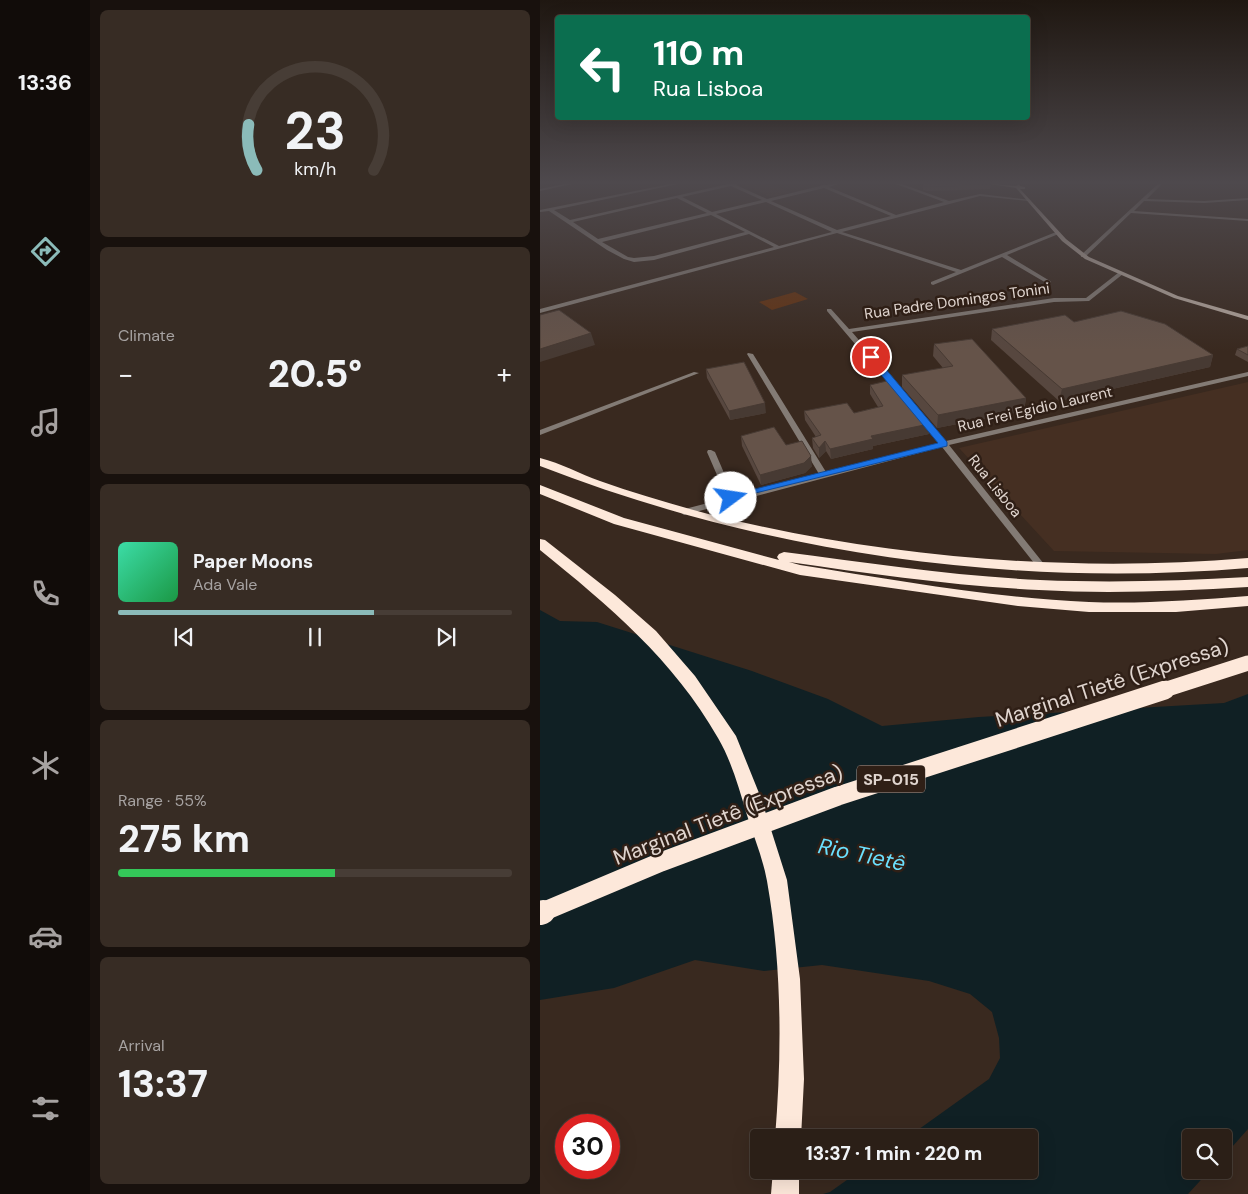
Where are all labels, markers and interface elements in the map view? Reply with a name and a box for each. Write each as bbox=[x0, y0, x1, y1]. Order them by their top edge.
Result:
text: 110 m bbox=[653, 30, 744, 76]
icon: left bbox=[570, 35, 635, 100]
text: 13:36 bbox=[18, 68, 72, 97]
text: Rua Lisboa bbox=[653, 74, 763, 103]
text: 23 bbox=[284, 97, 346, 165]
text: km/h bbox=[294, 157, 336, 181]
icon: directions bbox=[28, 234, 63, 269]
street label: Rua Padre Domingos Tonini bbox=[863, 278, 1051, 324]
text: Climate bbox=[118, 325, 175, 346]
pin bbox=[850, 336, 892, 378]
icon: arrive bbox=[857, 343, 885, 371]
text: 20.5° bbox=[268, 349, 362, 399]
text: − bbox=[118, 356, 133, 393]
text: + bbox=[497, 356, 512, 393]
street label: Rua Frei Egidio Laurent bbox=[956, 381, 1114, 437]
icon: music bbox=[28, 405, 63, 440]
street label: Rua Lisboa bbox=[964, 451, 1026, 521]
position arrow bbox=[704, 471, 756, 523]
text: Paper Moons bbox=[193, 549, 313, 574]
text: Ada Vale bbox=[193, 574, 257, 595]
icon: phone bbox=[28, 576, 63, 611]
icon: previous bbox=[170, 623, 198, 651]
icon: pause bbox=[301, 623, 329, 651]
icon: next bbox=[432, 623, 460, 651]
street label: Marginal Tietê (Expressa) bbox=[992, 632, 1232, 734]
icon: climate bbox=[28, 748, 63, 783]
street label: Marginal Tietê (Expressa) bbox=[609, 758, 847, 872]
road number: SP-015 bbox=[857, 766, 925, 792]
text: Range · 55% bbox=[118, 790, 207, 811]
text: 275 km bbox=[118, 814, 250, 864]
water label: Rio Tietê bbox=[816, 831, 908, 878]
icon: car bbox=[28, 919, 63, 954]
text: Arrival bbox=[118, 1035, 165, 1056]
text: 13:37 bbox=[118, 1059, 208, 1109]
icon: filters bbox=[28, 1091, 63, 1126]
speed limit sign: 30 bbox=[555, 1114, 620, 1179]
map controls bbox=[1182, 1129, 1232, 1179]
button: search bbox=[1182, 1129, 1232, 1179]
text: 13:37 · 1 min · 220 m bbox=[806, 1141, 982, 1166]

